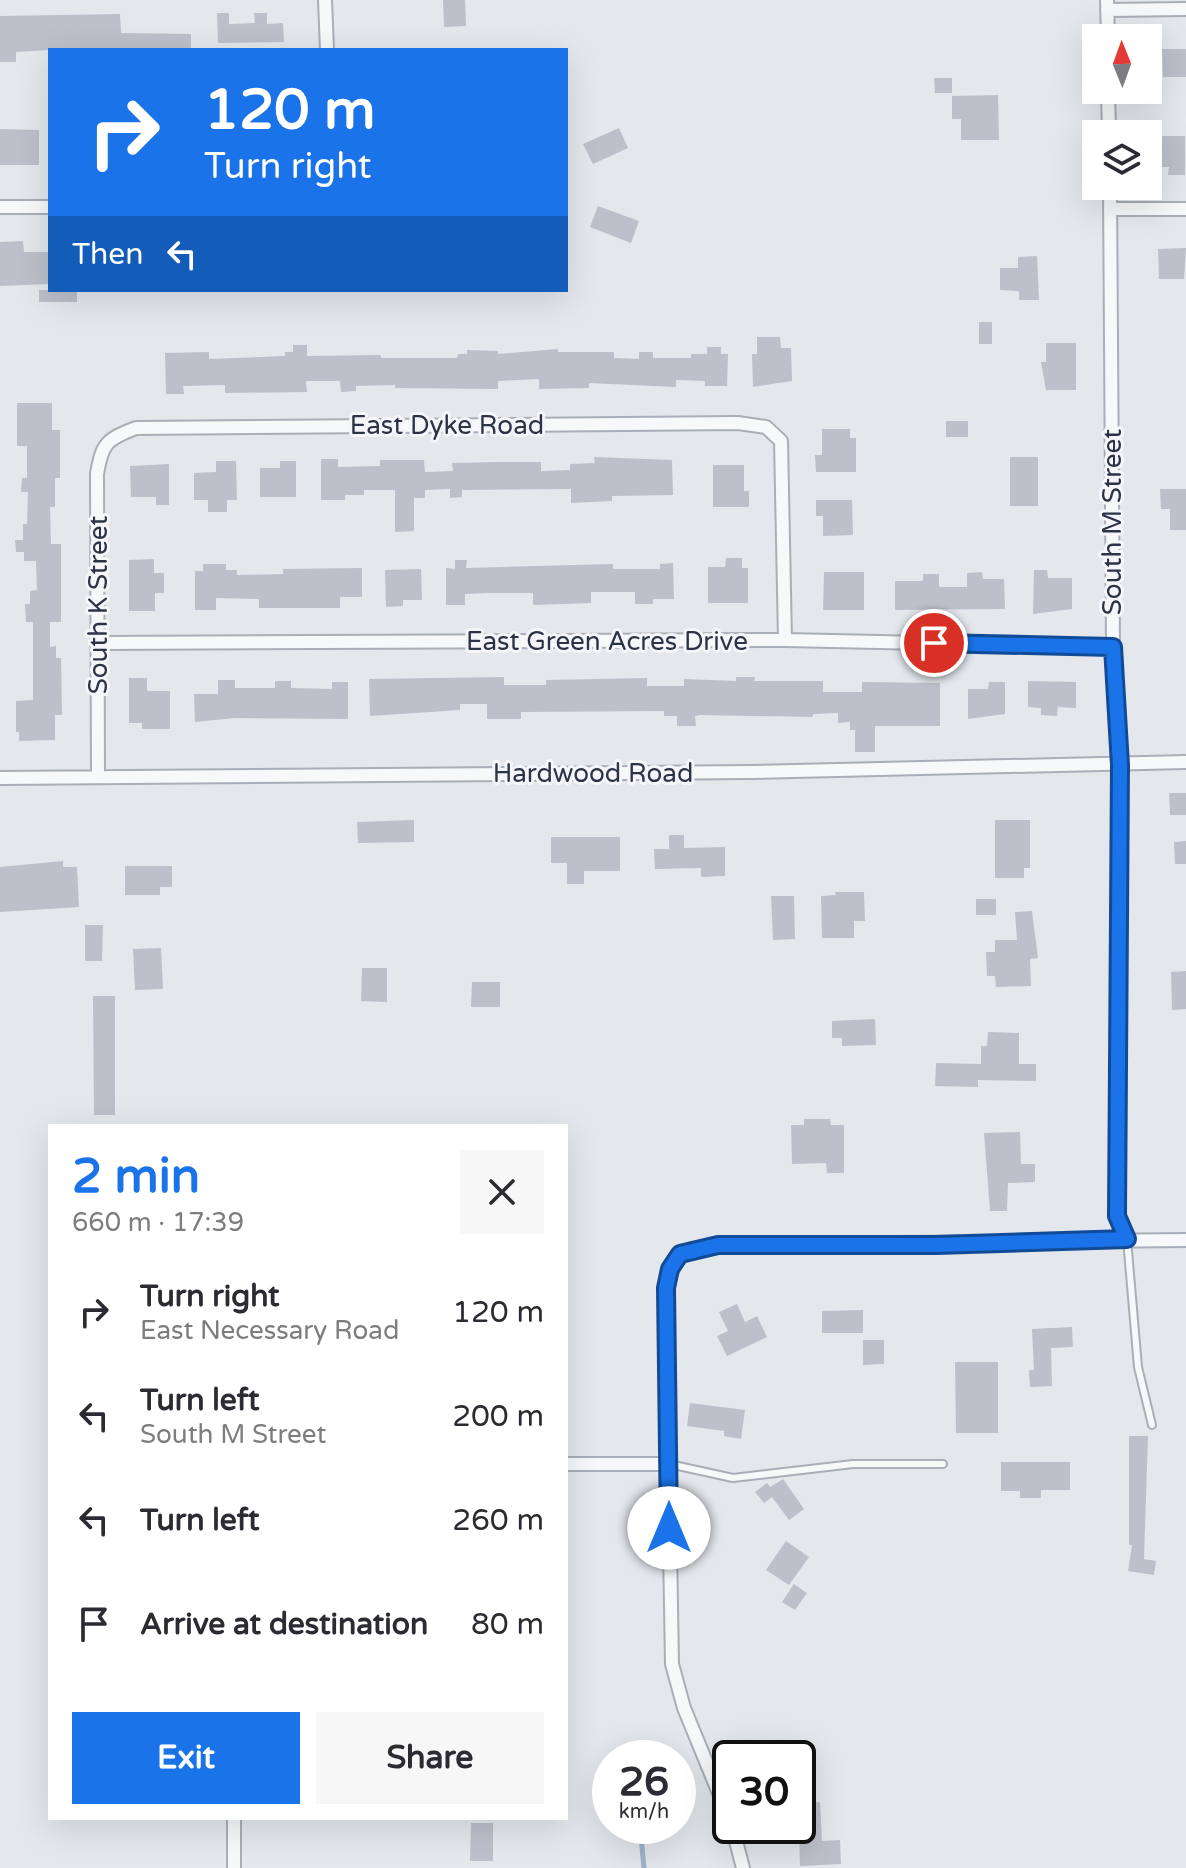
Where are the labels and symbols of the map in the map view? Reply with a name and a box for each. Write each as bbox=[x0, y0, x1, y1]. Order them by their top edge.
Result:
north arrow bbox=[1082, 24, 1162, 104]
street label: East Dyke Road bbox=[350, 410, 544, 441]
street label: South M Street bbox=[1097, 429, 1128, 615]
street label: South K Street bbox=[83, 516, 114, 694]
pin bbox=[900, 609, 968, 677]
street label: East Green Acres Drive bbox=[466, 626, 748, 657]
street label: Hardwood Road bbox=[493, 758, 693, 789]
position arrow bbox=[627, 1486, 711, 1570]
speed limit sign: 30 bbox=[712, 1740, 816, 1844]

